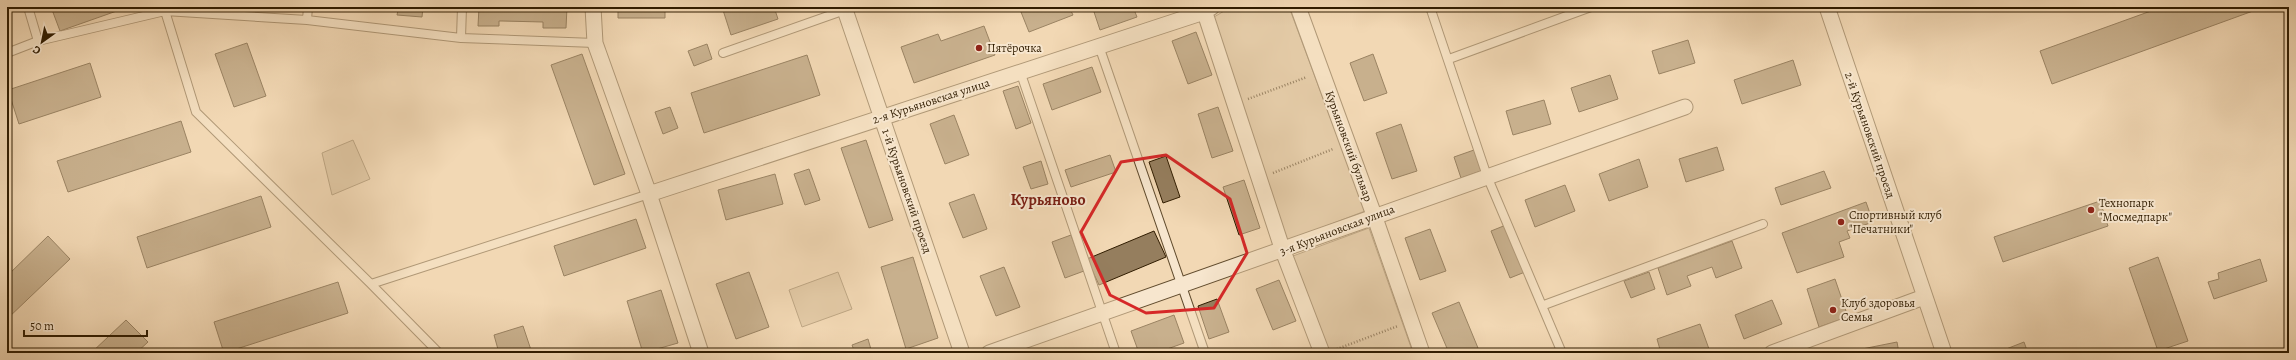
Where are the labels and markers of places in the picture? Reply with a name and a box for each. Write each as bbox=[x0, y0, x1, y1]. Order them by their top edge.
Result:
place label: Пятёрочка bbox=[987, 40, 1042, 56]
marker: Пятёрочка bbox=[974, 43, 984, 53]
place label: Технопарк "Мосмедпарк" bbox=[2099, 195, 2173, 225]
marker: Технопарк "Мосмедпарк" bbox=[2086, 205, 2096, 215]
place label: Спортивный клуб "Печатники" bbox=[1849, 207, 1942, 237]
marker: Спортивный клуб "Печатники" bbox=[1836, 217, 1846, 227]
place label: Клуб здоровья Семья bbox=[1841, 295, 1915, 325]
marker: Клуб здоровья Семья bbox=[1828, 305, 1838, 315]

